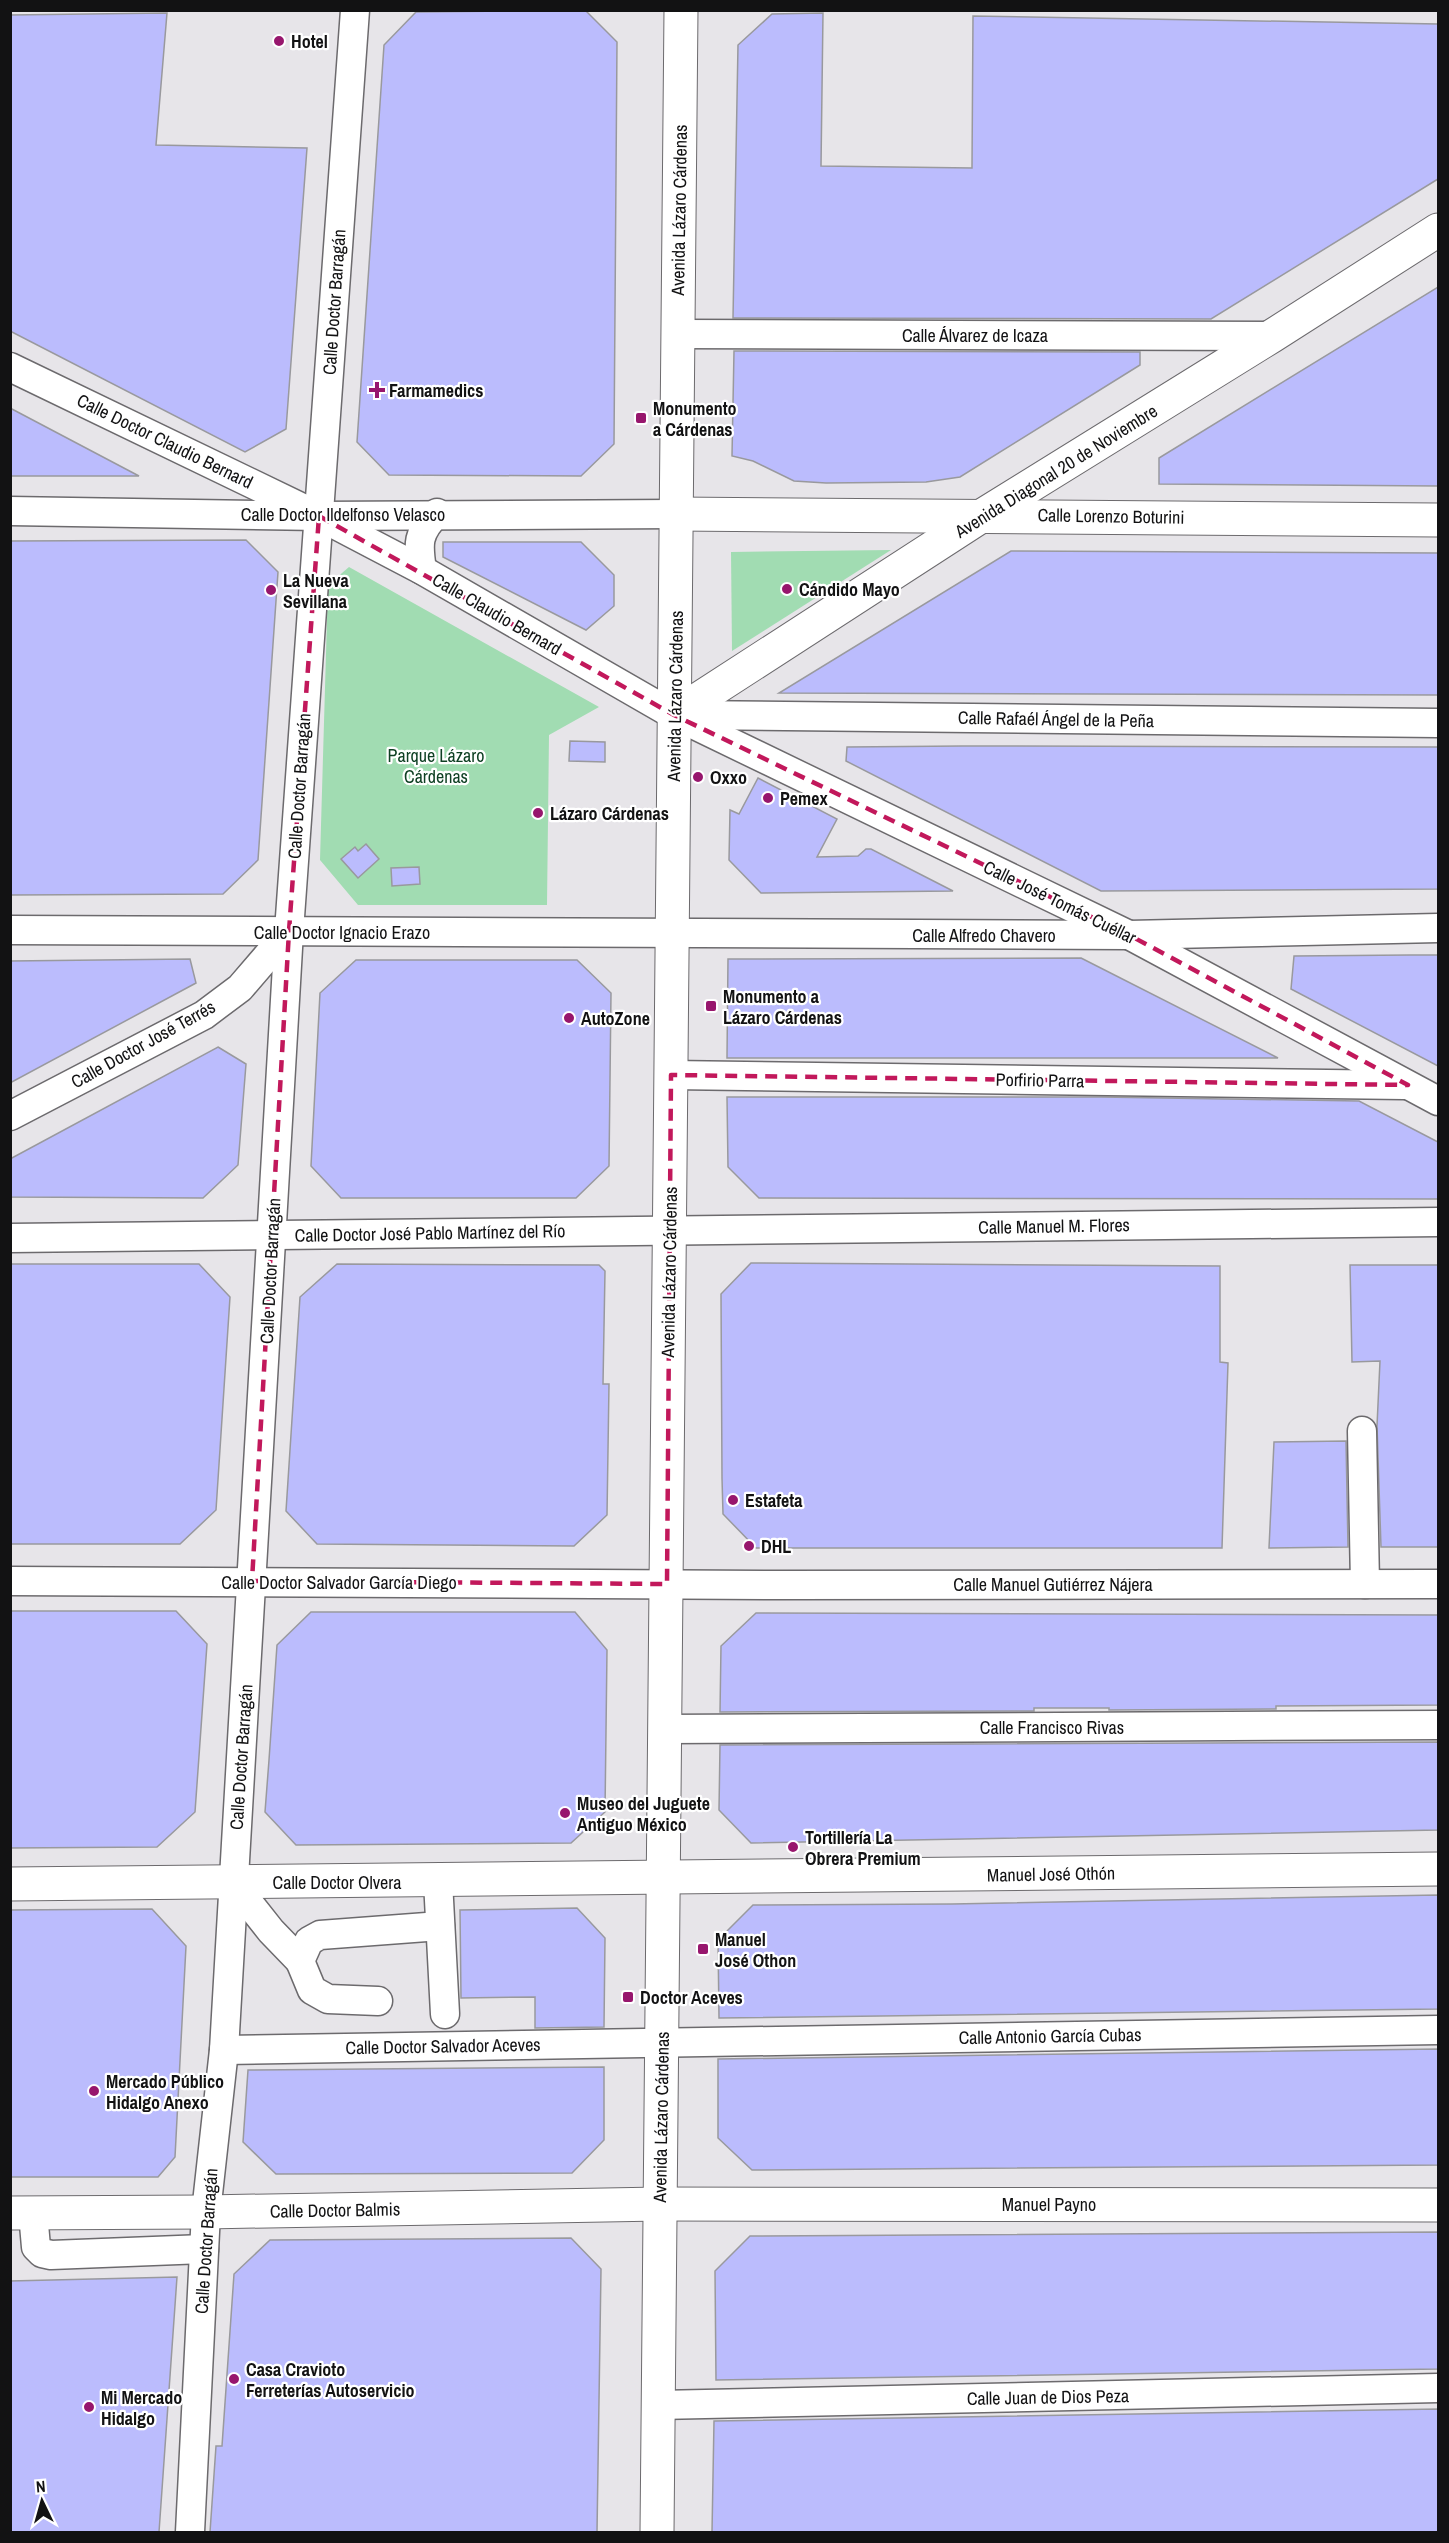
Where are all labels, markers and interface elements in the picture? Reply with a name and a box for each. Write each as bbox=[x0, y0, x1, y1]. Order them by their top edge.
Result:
place label: Hotel bbox=[291, 29, 328, 54]
marker: Hotel bbox=[272, 34, 286, 48]
street label: Avenida Lázaro Cárdenas bbox=[665, 124, 693, 297]
street label: Calle Doctor Barragán bbox=[316, 228, 352, 376]
street label: Calle Álvarez de Icaza bbox=[902, 323, 1048, 348]
place label: Farmamedics bbox=[389, 378, 483, 403]
marker: Farmamedics bbox=[370, 383, 384, 397]
street label: Calle Doctor Claudio Bernard bbox=[73, 388, 257, 494]
place label: Monumento a Cárdenas bbox=[653, 396, 737, 442]
street label: Avenida Diagonal 20 de Noviembre bbox=[949, 398, 1162, 544]
marker: Monumento a Cárdenas bbox=[634, 411, 648, 425]
street label: Calle Doctor Ildelfonso Velasco bbox=[241, 502, 445, 527]
street label: Calle Lorenzo Boturini bbox=[1037, 502, 1185, 530]
street label: Calle Claudio Bernard bbox=[428, 567, 566, 661]
place label: La Nueva Sevillana bbox=[283, 568, 349, 614]
place label: Cándido Mayo bbox=[799, 577, 900, 602]
marker: Cándido Mayo bbox=[780, 582, 794, 596]
marker: La Nueva Sevillana bbox=[264, 583, 278, 597]
street label: Avenida Lázaro Cárdenas bbox=[661, 610, 689, 783]
street label: Calle Rafaél Ángel de la Peña bbox=[958, 705, 1154, 733]
street label: Calle Doctor Barragán bbox=[281, 712, 317, 860]
park label: Parque Lázaro Cárdenas bbox=[388, 743, 484, 789]
place label: Oxxo bbox=[710, 765, 747, 790]
marker: Oxxo bbox=[691, 770, 705, 784]
place label: Pemex bbox=[780, 786, 828, 811]
marker: Pemex bbox=[761, 791, 775, 805]
place label: Lázaro Cárdenas bbox=[550, 801, 669, 826]
marker: Lázaro Cárdenas bbox=[531, 806, 545, 820]
street label: Calle José Tomás Cuéllar bbox=[979, 854, 1141, 950]
street label: Calle Doctor Ignacio Erazo bbox=[254, 920, 430, 945]
street label: Calle Alfredo Chavero bbox=[912, 923, 1056, 948]
place label: Monumento a Lázaro Cárdenas bbox=[723, 984, 842, 1030]
street label: Calle Doctor José Terrés bbox=[66, 994, 220, 1094]
marker: Monumento a Lázaro Cárdenas bbox=[704, 999, 718, 1013]
place label: AutoZone bbox=[581, 1006, 650, 1031]
marker: AutoZone bbox=[562, 1011, 576, 1025]
street label: Porfirio Parra bbox=[995, 1067, 1085, 1093]
street label: Avenida Lázaro Cárdenas bbox=[655, 1186, 683, 1359]
street label: Calle Doctor Barragán bbox=[254, 1197, 286, 1345]
street label: Calle Manuel M. Flores bbox=[978, 1212, 1130, 1240]
street label: Calle Doctor José Pablo Martínez del Río bbox=[294, 1218, 566, 1248]
place label: Estafeta bbox=[745, 1488, 803, 1513]
marker: Estafeta bbox=[726, 1493, 740, 1507]
place label: DHL bbox=[761, 1534, 791, 1559]
marker: DHL bbox=[742, 1539, 756, 1553]
street label: Calle Doctor Salvador García Diego bbox=[221, 1570, 457, 1595]
street label: Calle Manuel Gutiérrez Nájera bbox=[953, 1572, 1153, 1597]
street label: Calle Doctor Barragán bbox=[223, 1683, 259, 1831]
street label: Calle Francisco Rivas bbox=[980, 1715, 1124, 1740]
place label: Museo del Juguete Antiguo México bbox=[577, 1791, 710, 1837]
marker: Museo del Juguete Antiguo México bbox=[558, 1806, 572, 1820]
place label: Tortillería La Obrera Premium bbox=[805, 1825, 921, 1871]
marker: Tortillería La Obrera Premium bbox=[786, 1840, 800, 1854]
street label: Manuel José Othón bbox=[987, 1860, 1115, 1888]
street label: Calle Doctor Olvera bbox=[273, 1870, 401, 1895]
place label: Manuel José Othon bbox=[715, 1927, 796, 1973]
marker: Manuel José Othon bbox=[696, 1942, 710, 1956]
place label: Doctor Aceves bbox=[640, 1985, 743, 2010]
marker: Doctor Aceves bbox=[621, 1990, 635, 2004]
street label: Calle Antonio García Cubas bbox=[958, 2022, 1142, 2050]
street label: Avenida Lázaro Cárdenas bbox=[647, 2031, 675, 2204]
street label: Calle Doctor Salvador Aceves bbox=[345, 2032, 541, 2060]
place label: Mercado Público Hidalgo Anexo bbox=[106, 2069, 224, 2115]
marker: Mercado Público Hidalgo Anexo bbox=[87, 2084, 101, 2098]
street label: Calle Doctor Barragán bbox=[188, 2167, 224, 2315]
street label: Manuel Payno bbox=[1002, 2192, 1096, 2217]
street label: Calle Doctor Balmis bbox=[270, 2196, 400, 2224]
place label: Casa Cravioto Ferreterías Autoservicio bbox=[246, 2357, 415, 2403]
marker: Casa Cravioto Ferreterías Autoservicio bbox=[227, 2372, 241, 2386]
street label: Calle Juan de Dios Peza bbox=[967, 2383, 1129, 2411]
place label: Mi Mercado Hidalgo bbox=[101, 2385, 182, 2431]
marker: Mi Mercado Hidalgo bbox=[82, 2400, 96, 2414]
north arrow bbox=[12, 2471, 72, 2531]
text: N bbox=[35, 2475, 46, 2497]

